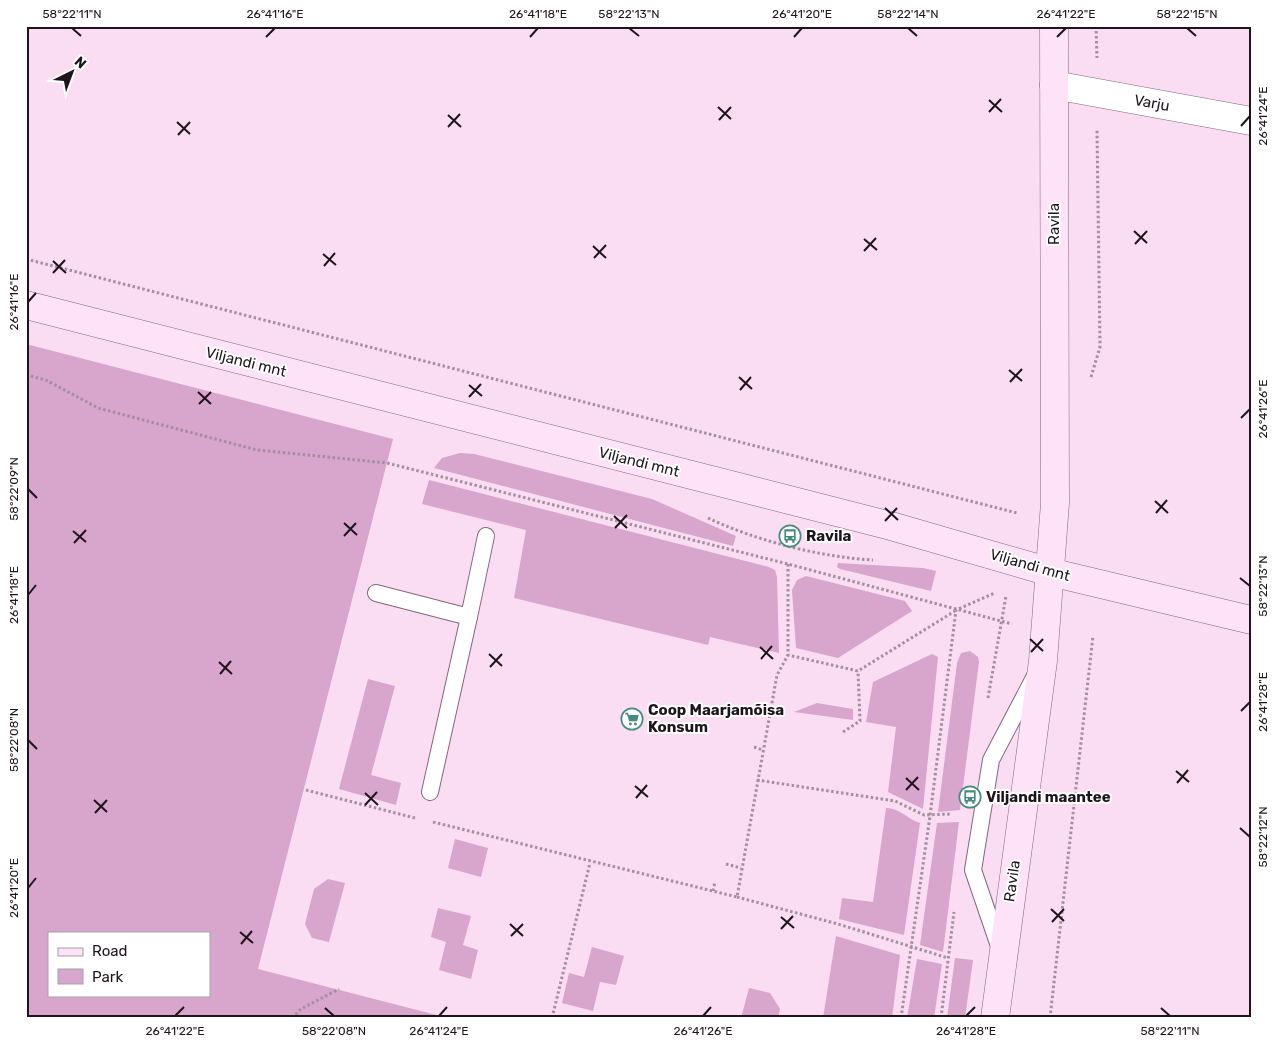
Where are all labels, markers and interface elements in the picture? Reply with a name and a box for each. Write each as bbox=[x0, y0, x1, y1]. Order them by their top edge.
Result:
text: 58°22'11"N bbox=[42, 7, 102, 21]
text: 26°41'16"E bbox=[246, 7, 304, 21]
text: 26°41'18"E bbox=[509, 7, 567, 21]
text: 58°22'13"N bbox=[598, 7, 660, 21]
text: 26°41'20"E bbox=[772, 7, 832, 21]
text: 58°22'14"N bbox=[877, 7, 939, 21]
text: 26°41'22"E bbox=[1036, 7, 1096, 21]
text: 58°22'15"N bbox=[1156, 7, 1218, 21]
north arrow bbox=[48, 48, 98, 98]
text: N bbox=[71, 53, 90, 72]
text: 26°41'24"E bbox=[1256, 86, 1270, 146]
street label: Varju bbox=[1133, 91, 1171, 115]
street label: Ravila bbox=[1045, 203, 1063, 245]
text: 26°41'16"E bbox=[7, 273, 21, 331]
street label: Viljandi mnt bbox=[204, 343, 288, 381]
text: 26°41'26"E bbox=[1256, 380, 1270, 439]
street label: Viljandi mnt bbox=[597, 443, 681, 481]
text: 58°22'09"N bbox=[7, 457, 21, 521]
bus stop icon: Ravila bbox=[778, 524, 802, 548]
place label: Ravila bbox=[806, 527, 851, 545]
street label: Viljandi mnt bbox=[988, 545, 1072, 585]
text: 58°22'13"N bbox=[1256, 555, 1270, 617]
text: 26°41'18"E bbox=[7, 566, 21, 624]
text: 26°41'28"E bbox=[1256, 672, 1270, 732]
place label: Coop Maarjamõisa Konsum bbox=[648, 701, 784, 736]
supermarket icon: Coop Maarjamõisa Konsum bbox=[620, 707, 644, 731]
text: 58°22'08"N bbox=[7, 708, 21, 772]
bus stop icon: Viljandi maantee bbox=[958, 785, 982, 809]
place label: Viljandi maantee bbox=[986, 788, 1111, 806]
text: 58°22'12"N bbox=[1256, 806, 1270, 868]
text: 26°41'20"E bbox=[7, 858, 21, 918]
street label: Ravila bbox=[1000, 859, 1024, 903]
legend bbox=[48, 932, 210, 996]
text: Road bbox=[92, 942, 128, 960]
text: Park bbox=[92, 968, 123, 986]
text: 26°41'22"E bbox=[145, 1024, 205, 1038]
text: 58°22'08"N bbox=[302, 1024, 366, 1038]
text: 26°41'24"E bbox=[409, 1024, 469, 1038]
text: 26°41'26"E bbox=[674, 1024, 733, 1038]
text: 26°41'28"E bbox=[936, 1024, 996, 1038]
text: 58°22'11"N bbox=[1140, 1024, 1200, 1038]

